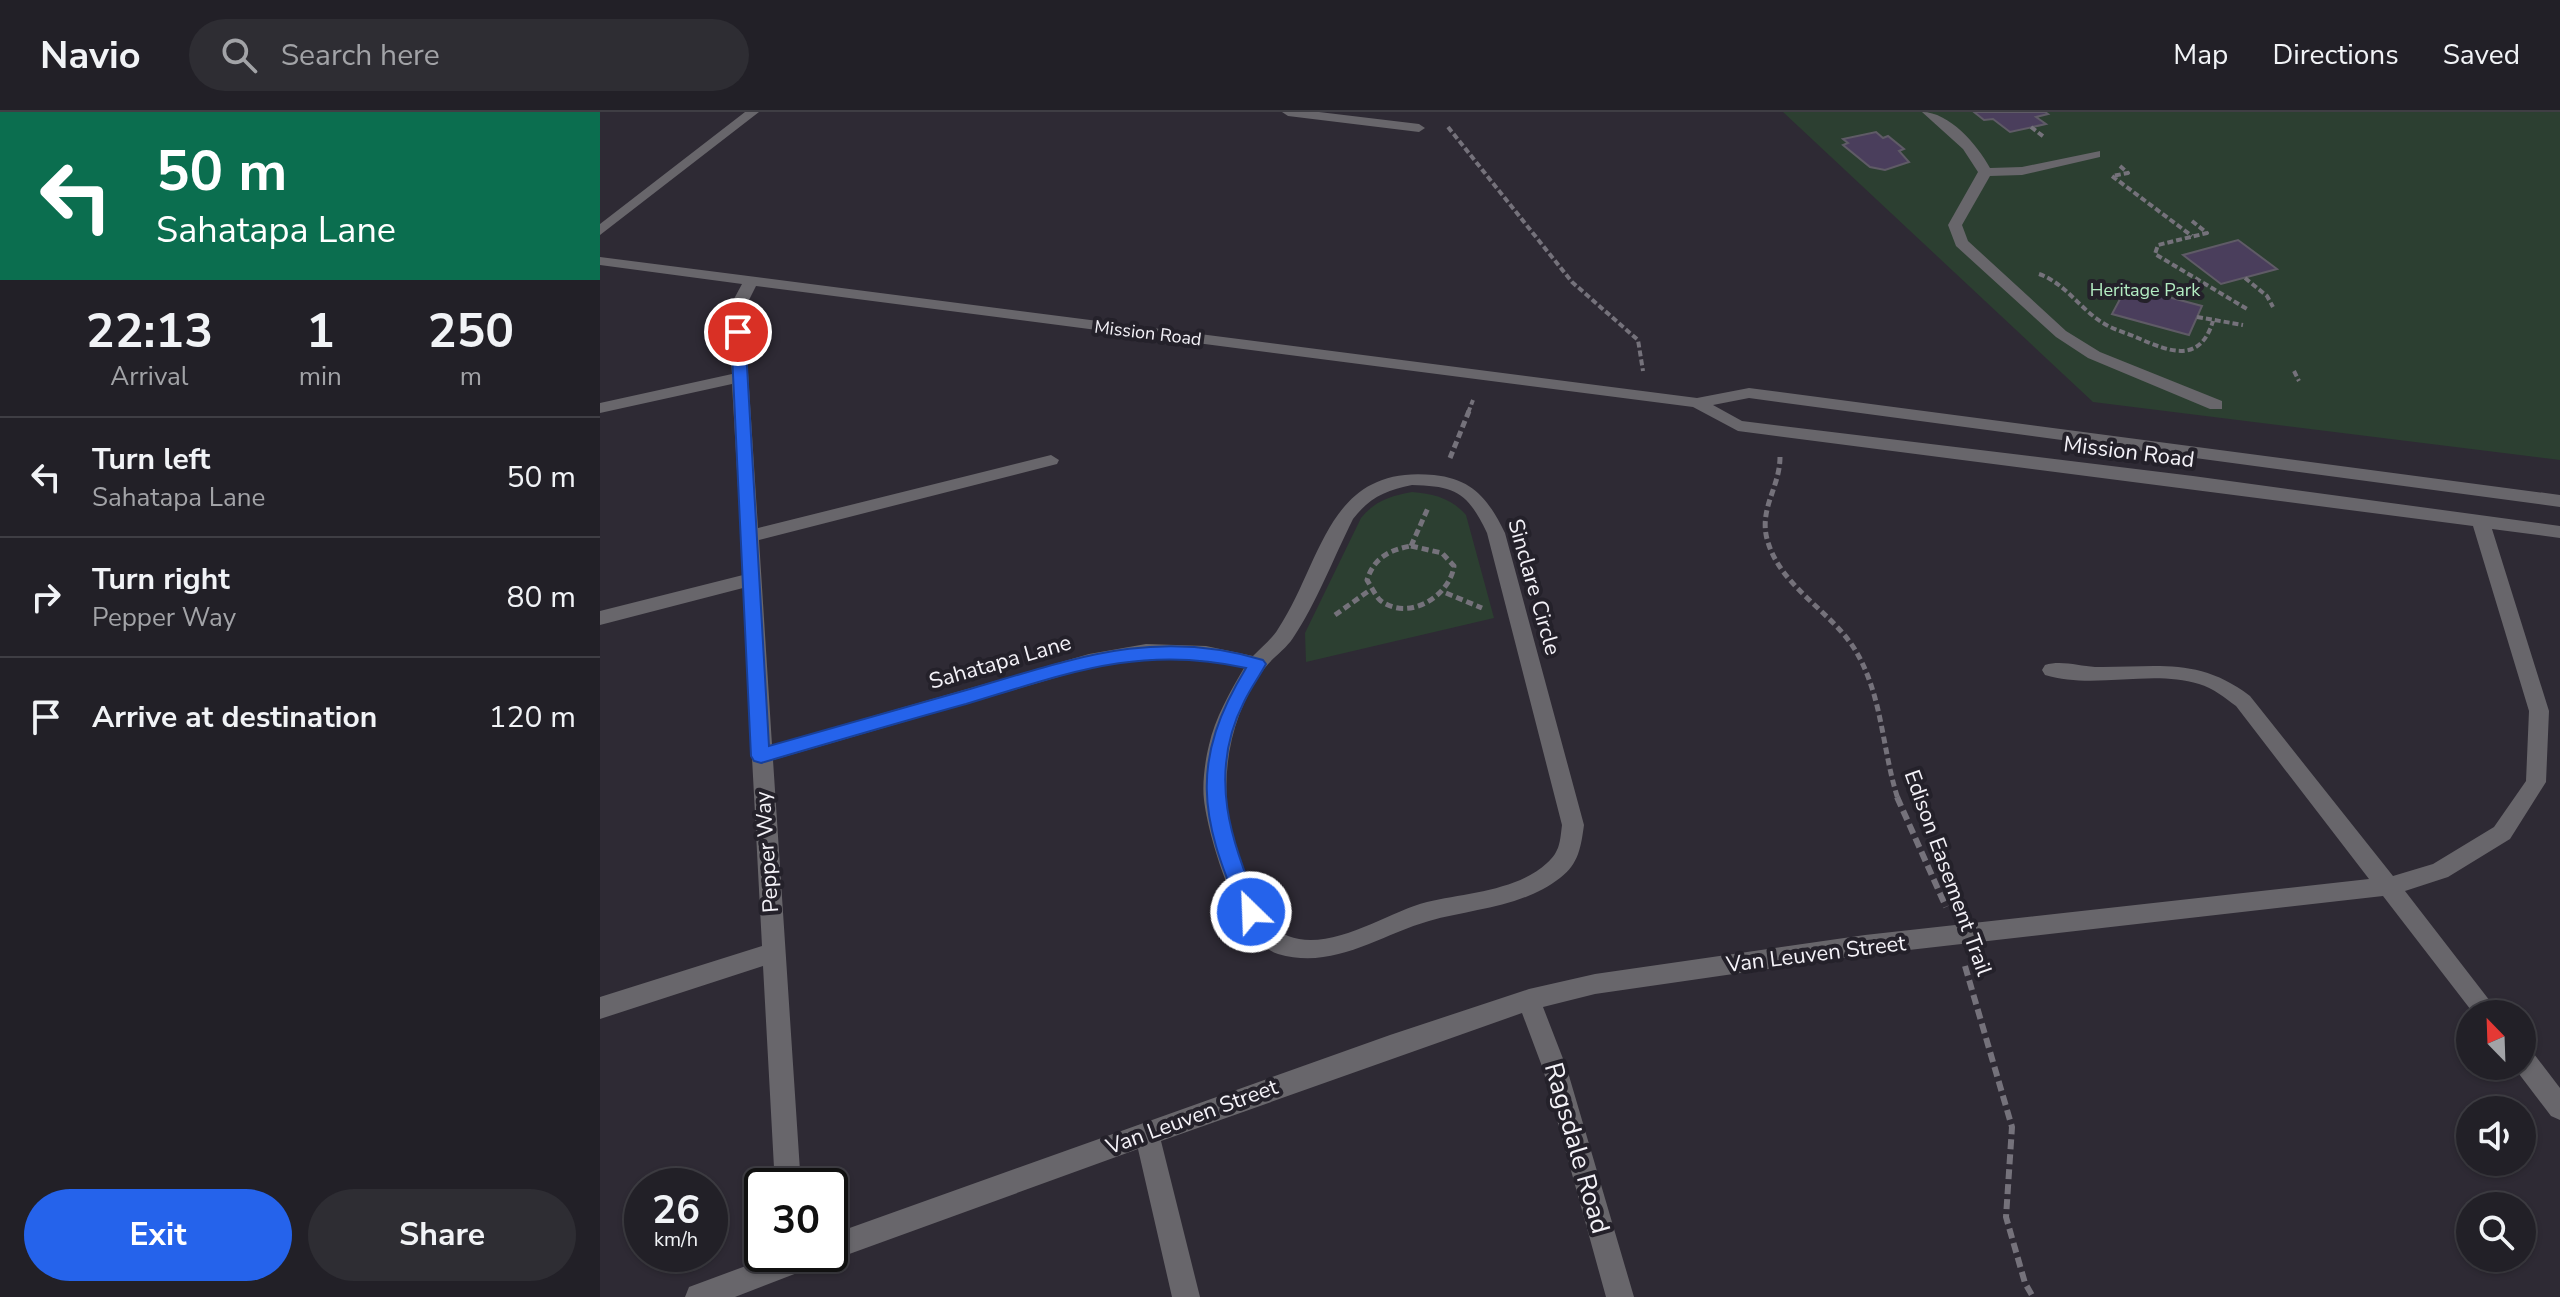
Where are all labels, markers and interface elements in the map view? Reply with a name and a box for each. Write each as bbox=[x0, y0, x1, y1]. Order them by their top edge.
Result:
search box bbox=[189, 19, 749, 91]
text: Navio bbox=[40, 30, 141, 81]
icon: search bbox=[217, 33, 261, 77]
text: Search here bbox=[281, 35, 440, 76]
text: Map bbox=[2173, 36, 2228, 74]
text: Directions bbox=[2272, 36, 2399, 74]
text: Saved bbox=[2443, 36, 2520, 74]
text: 50 m bbox=[156, 133, 287, 210]
icon: left bbox=[24, 144, 128, 248]
text: Sahatapa Lane bbox=[156, 206, 396, 255]
park label: Heritage Park bbox=[2090, 278, 2201, 302]
text: 22:13 bbox=[86, 298, 213, 364]
text: 1 bbox=[306, 298, 335, 364]
text: 250 bbox=[428, 298, 514, 364]
pin bbox=[704, 298, 772, 366]
icon: arrive bbox=[716, 310, 760, 354]
street label: Mission Road bbox=[1093, 315, 1203, 351]
text: Arrival bbox=[110, 359, 189, 394]
text: min bbox=[299, 359, 342, 394]
text: m bbox=[460, 359, 482, 394]
street label: Mission Road bbox=[2062, 429, 2196, 475]
text: Turn left bbox=[92, 439, 210, 480]
icon: left bbox=[24, 455, 68, 499]
text: 50 m bbox=[507, 457, 576, 498]
text: Sahatapa Lane bbox=[92, 480, 265, 515]
street label: Sinclare Circle bbox=[1500, 515, 1568, 659]
text: Turn right bbox=[92, 559, 230, 600]
icon: right bbox=[24, 575, 68, 619]
text: 80 m bbox=[507, 577, 576, 618]
text: Pepper Way bbox=[92, 600, 236, 635]
street label: Sahatapa Lane bbox=[925, 627, 1075, 697]
icon: arrive bbox=[24, 695, 68, 739]
text: Arrive at destination bbox=[92, 697, 377, 738]
text: 120 m bbox=[489, 697, 576, 738]
street label: Edison Easement Trail bbox=[1897, 766, 1999, 981]
street label: Pepper Way bbox=[748, 789, 786, 914]
position arrow bbox=[1209, 870, 1293, 954]
street label: Van Leuven Street bbox=[1724, 928, 1908, 980]
north arrow bbox=[2456, 1000, 2536, 1080]
map controls bbox=[2456, 1000, 2536, 1272]
street label: Ragsdale Road bbox=[1536, 1058, 1618, 1238]
street label: Van Leuven Street bbox=[1101, 1072, 1282, 1162]
button: sound bbox=[2456, 1096, 2536, 1176]
speed limit sign: 30 bbox=[744, 1168, 848, 1272]
text: 26 bbox=[652, 1183, 700, 1237]
button: Exit bbox=[24, 1189, 292, 1281]
button: Share bbox=[308, 1189, 576, 1281]
button: search bbox=[2456, 1192, 2536, 1272]
text: km/h bbox=[654, 1226, 698, 1253]

